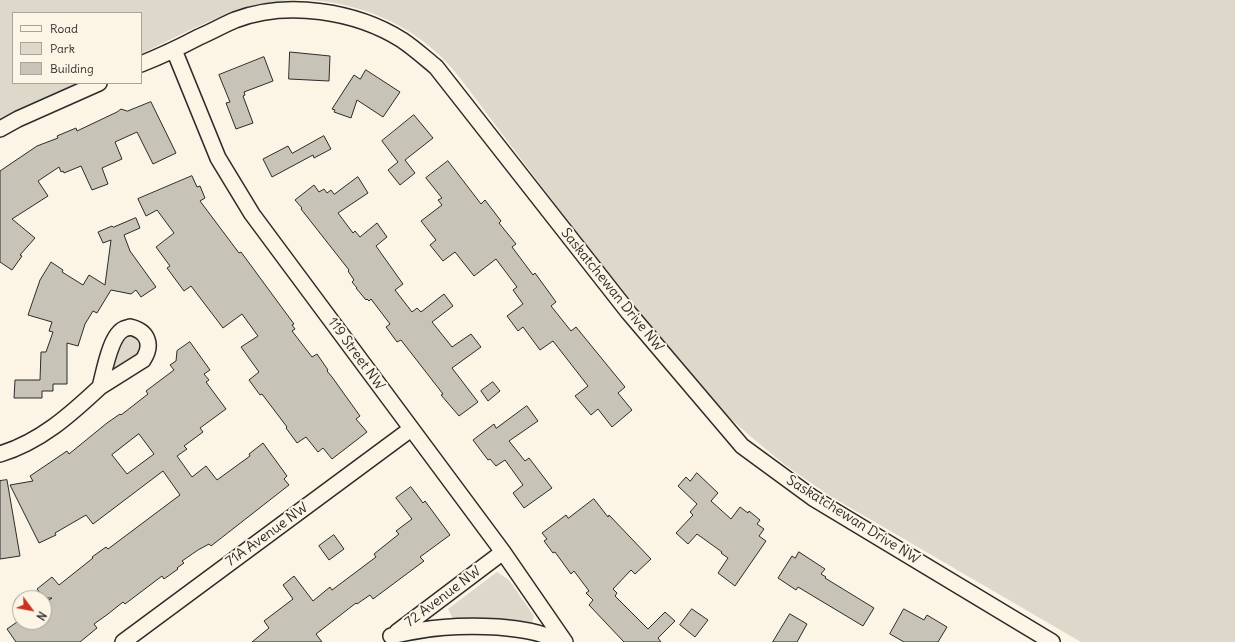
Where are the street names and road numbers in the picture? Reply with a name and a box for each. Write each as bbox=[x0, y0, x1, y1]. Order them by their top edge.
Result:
street label: Saskatchewan Drive NW bbox=[557, 225, 667, 355]
street label: 119 Street NW bbox=[324, 314, 388, 394]
street label: Saskatchewan Drive NW bbox=[783, 472, 923, 568]
street label: 71A Avenue NW bbox=[223, 500, 311, 570]
street label: 72 Avenue NW bbox=[402, 563, 484, 631]

